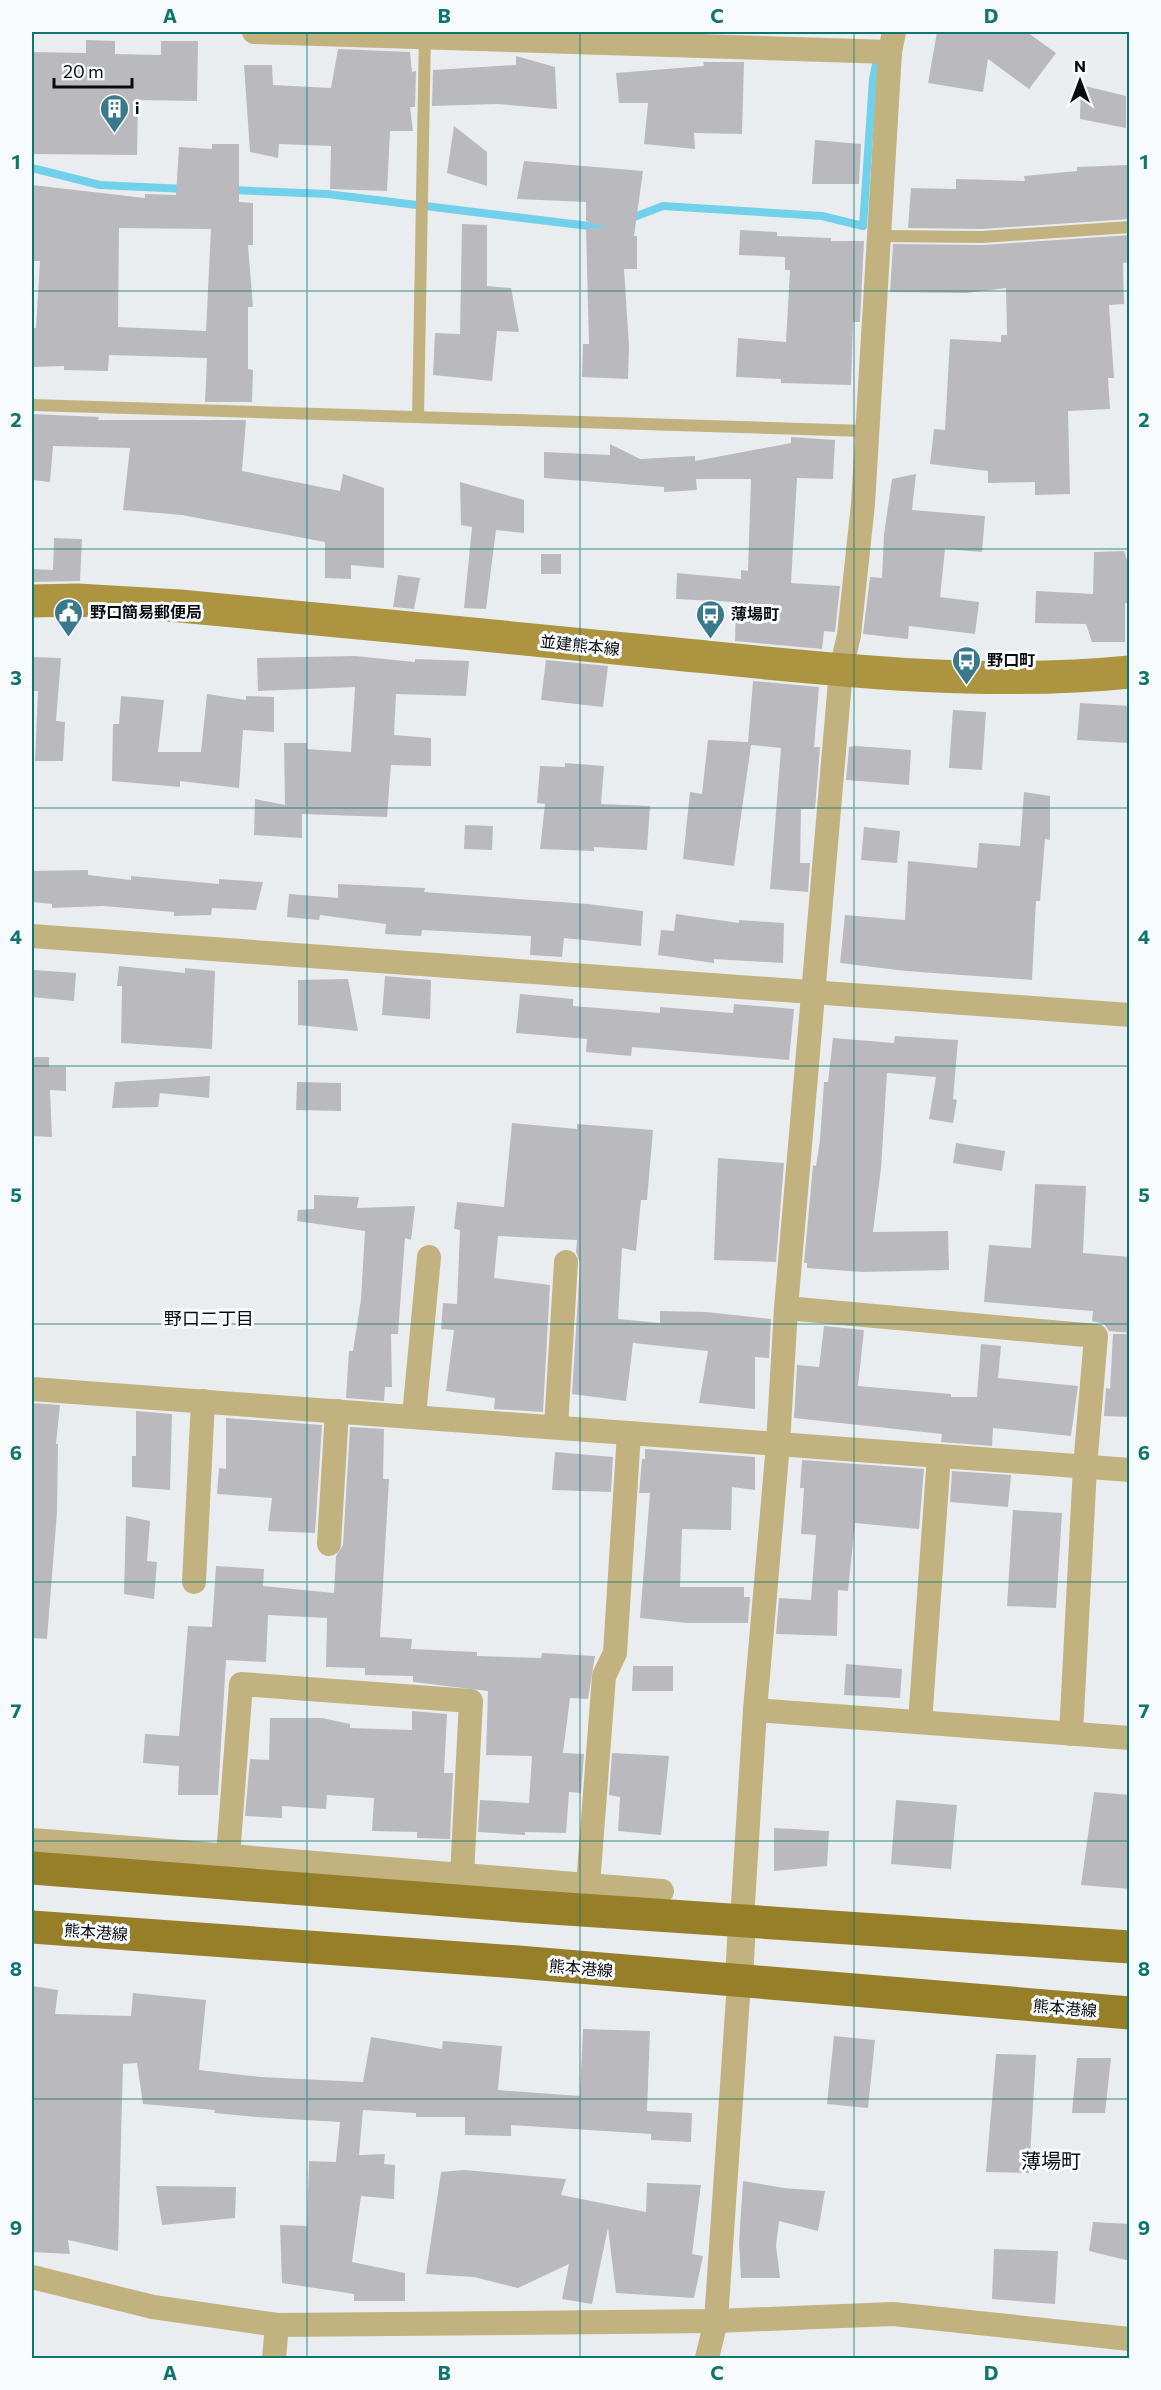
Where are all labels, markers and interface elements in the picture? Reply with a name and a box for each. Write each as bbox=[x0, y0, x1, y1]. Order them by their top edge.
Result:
text: A bbox=[163, 3, 177, 27]
text: B bbox=[437, 3, 451, 27]
text: C bbox=[710, 3, 724, 27]
text: D bbox=[984, 3, 998, 27]
scale bar bbox=[54, 51, 132, 89]
north arrow bbox=[1050, 51, 1110, 111]
text: N bbox=[1074, 56, 1086, 75]
text: 20 m bbox=[63, 60, 104, 82]
building icon: i bbox=[98, 92, 130, 134]
place label: i bbox=[135, 98, 139, 117]
text: 1 bbox=[11, 149, 21, 173]
text: 1 bbox=[1139, 149, 1149, 173]
text: 2 bbox=[10, 407, 22, 431]
text: 2 bbox=[1138, 407, 1150, 431]
public building icon: 野口簡易郵便局 bbox=[53, 596, 85, 638]
bus stop icon: 薄場町 bbox=[694, 598, 726, 640]
place label: 野口簡易郵便局 bbox=[90, 602, 202, 621]
place label: 薄場町 bbox=[731, 604, 779, 623]
street label: 並建熊本線 bbox=[539, 631, 621, 658]
bus stop icon: 野口町 bbox=[950, 644, 982, 686]
place label: 野口町 bbox=[987, 650, 1035, 669]
text: 3 bbox=[10, 665, 22, 689]
text: 3 bbox=[1138, 665, 1150, 689]
text: 4 bbox=[10, 924, 22, 948]
text: 4 bbox=[1138, 924, 1150, 948]
text: 5 bbox=[10, 1182, 22, 1206]
text: 5 bbox=[1138, 1182, 1150, 1206]
district label: 野口二丁目 bbox=[164, 1307, 254, 1329]
text: 6 bbox=[10, 1440, 22, 1464]
text: 6 bbox=[1138, 1440, 1150, 1464]
text: 7 bbox=[11, 1698, 22, 1722]
text: 7 bbox=[1139, 1698, 1150, 1722]
street label: 熊本港線 bbox=[63, 1920, 129, 1943]
street label: 熊本港線 bbox=[548, 1955, 614, 1980]
text: 8 bbox=[10, 1956, 22, 1980]
text: 8 bbox=[1138, 1956, 1150, 1980]
street label: 熊本港線 bbox=[1032, 1995, 1098, 2020]
district label: 薄場町 bbox=[1021, 2148, 1081, 2172]
text: 9 bbox=[10, 2215, 22, 2239]
text: 9 bbox=[1138, 2215, 1150, 2239]
text: A bbox=[163, 2360, 177, 2384]
text: B bbox=[437, 2360, 451, 2384]
text: C bbox=[710, 2360, 724, 2384]
text: D bbox=[984, 2360, 998, 2384]

